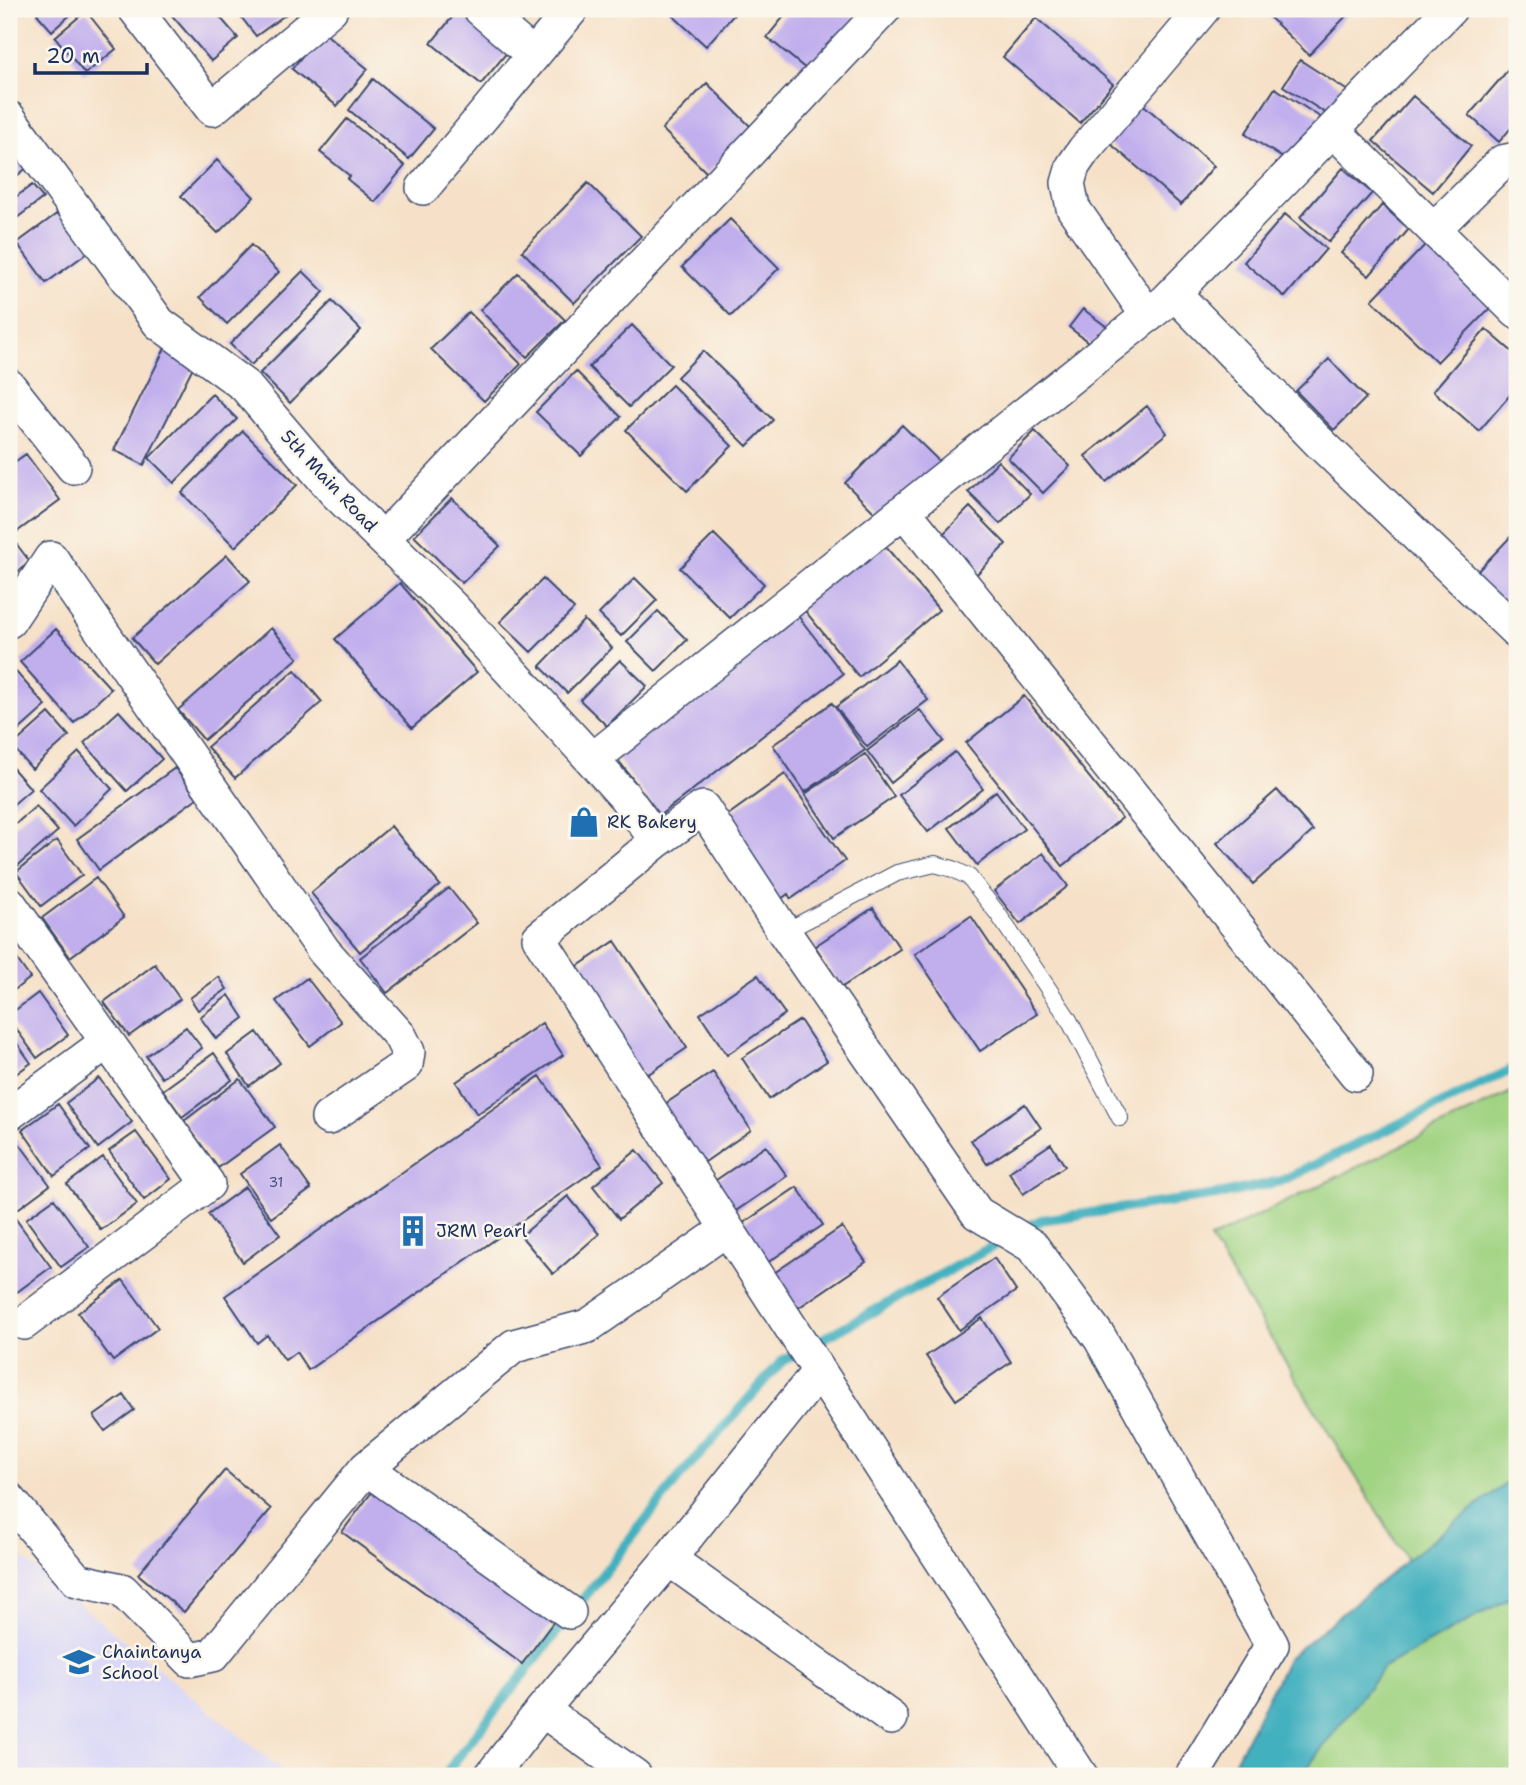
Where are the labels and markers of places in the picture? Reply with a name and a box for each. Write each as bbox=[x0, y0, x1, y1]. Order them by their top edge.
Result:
shop icon: RK Bakery bbox=[567, 805, 601, 839]
place label: RK Bakery bbox=[607, 810, 697, 834]
building icon: JRM Pearl bbox=[396, 1214, 430, 1248]
place label: JRM Pearl bbox=[436, 1219, 528, 1243]
place label: Chaintanya School bbox=[102, 1640, 201, 1685]
school or university icon: Chaintanya School bbox=[62, 1645, 96, 1679]

